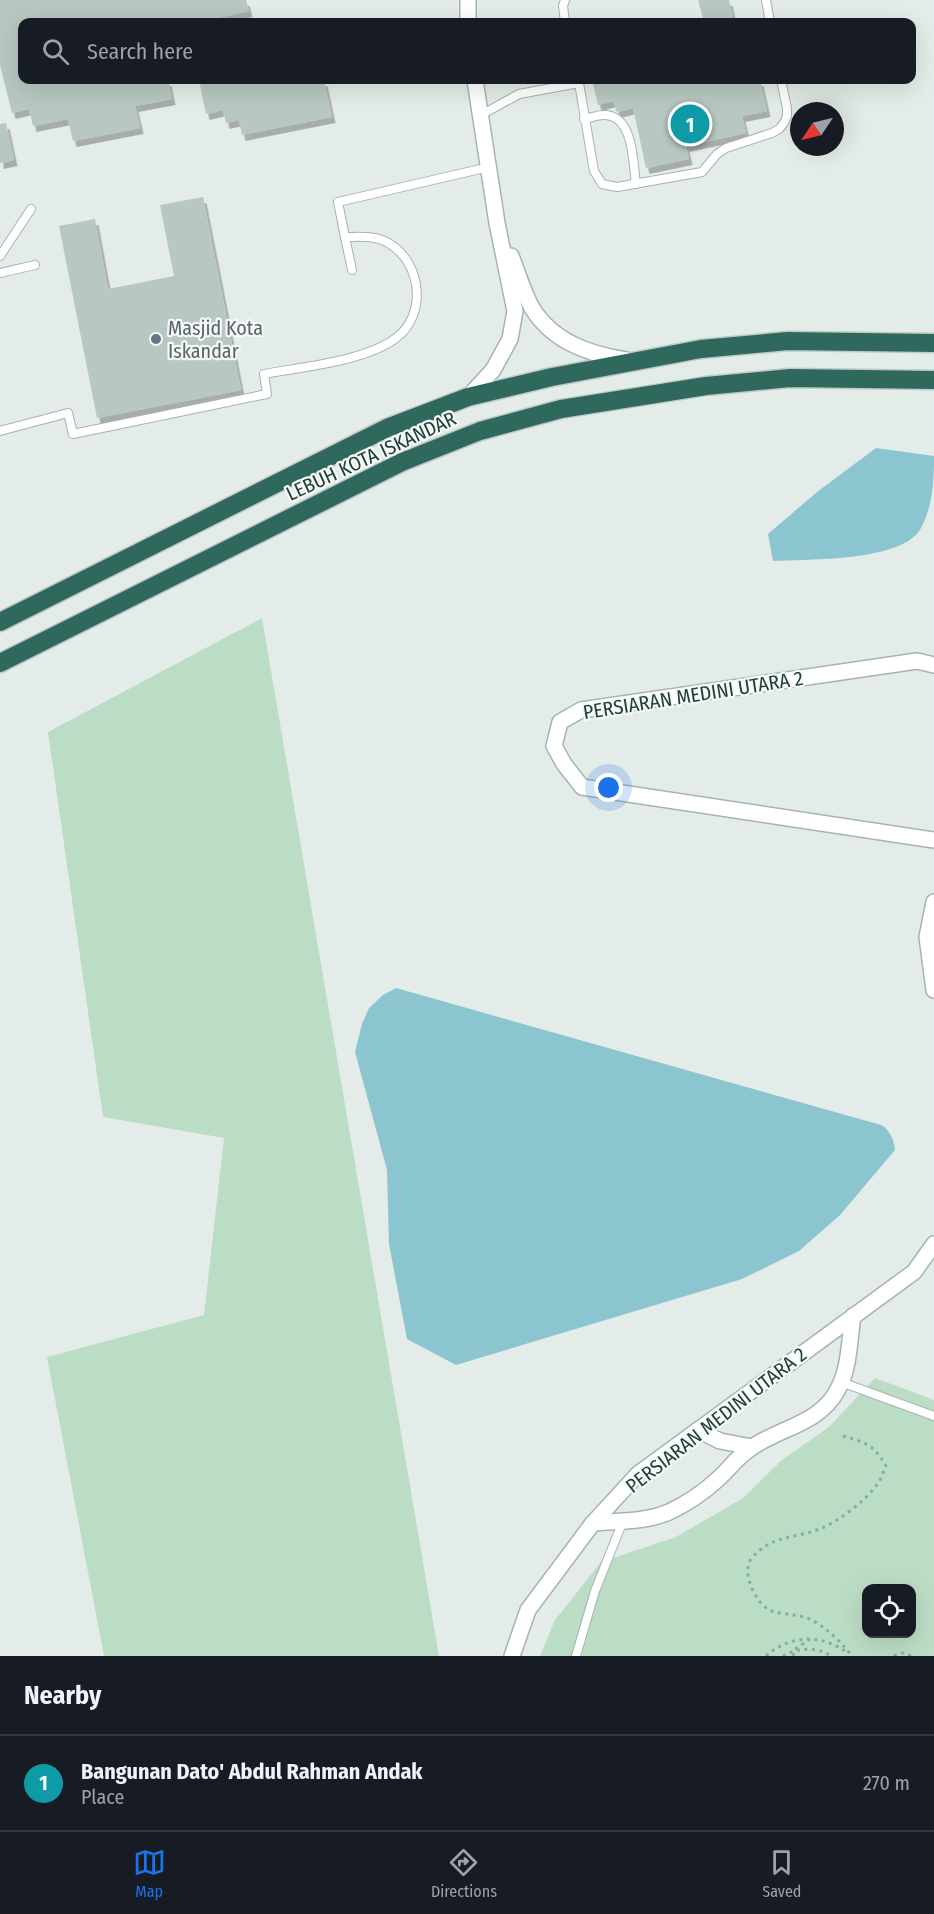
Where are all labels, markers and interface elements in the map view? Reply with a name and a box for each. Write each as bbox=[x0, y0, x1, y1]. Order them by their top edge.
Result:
search box bbox=[18, 18, 916, 84]
icon: search bbox=[39, 35, 72, 68]
text: Search here bbox=[87, 38, 193, 65]
pin: 1 bbox=[670, 102, 710, 146]
north arrow bbox=[790, 102, 844, 156]
place label: Masjid Kota Iskandar bbox=[168, 316, 263, 363]
marker: Masjid Kota Iskandar bbox=[149, 332, 163, 346]
street label: LEBUH KOTA ISKANDAR bbox=[282, 406, 460, 506]
street label: PERSIARAN MEDINI UTARA 2 bbox=[581, 666, 805, 724]
your location bbox=[594, 773, 623, 802]
street label: PERSIARAN MEDINI UTARA 2 bbox=[621, 1342, 811, 1498]
map controls bbox=[862, 1584, 916, 1638]
button: locate bbox=[862, 1584, 916, 1638]
text: Nearby bbox=[24, 1680, 101, 1711]
text: Bangunan Dato' Abdul Rahman Andak bbox=[81, 1758, 423, 1785]
text: 1 bbox=[39, 1771, 48, 1795]
text: 270 m bbox=[863, 1771, 910, 1795]
text: Place bbox=[81, 1785, 124, 1809]
tab: Map bbox=[133, 1846, 166, 1901]
tab: Directions bbox=[431, 1846, 497, 1901]
tab: Saved bbox=[762, 1846, 801, 1901]

